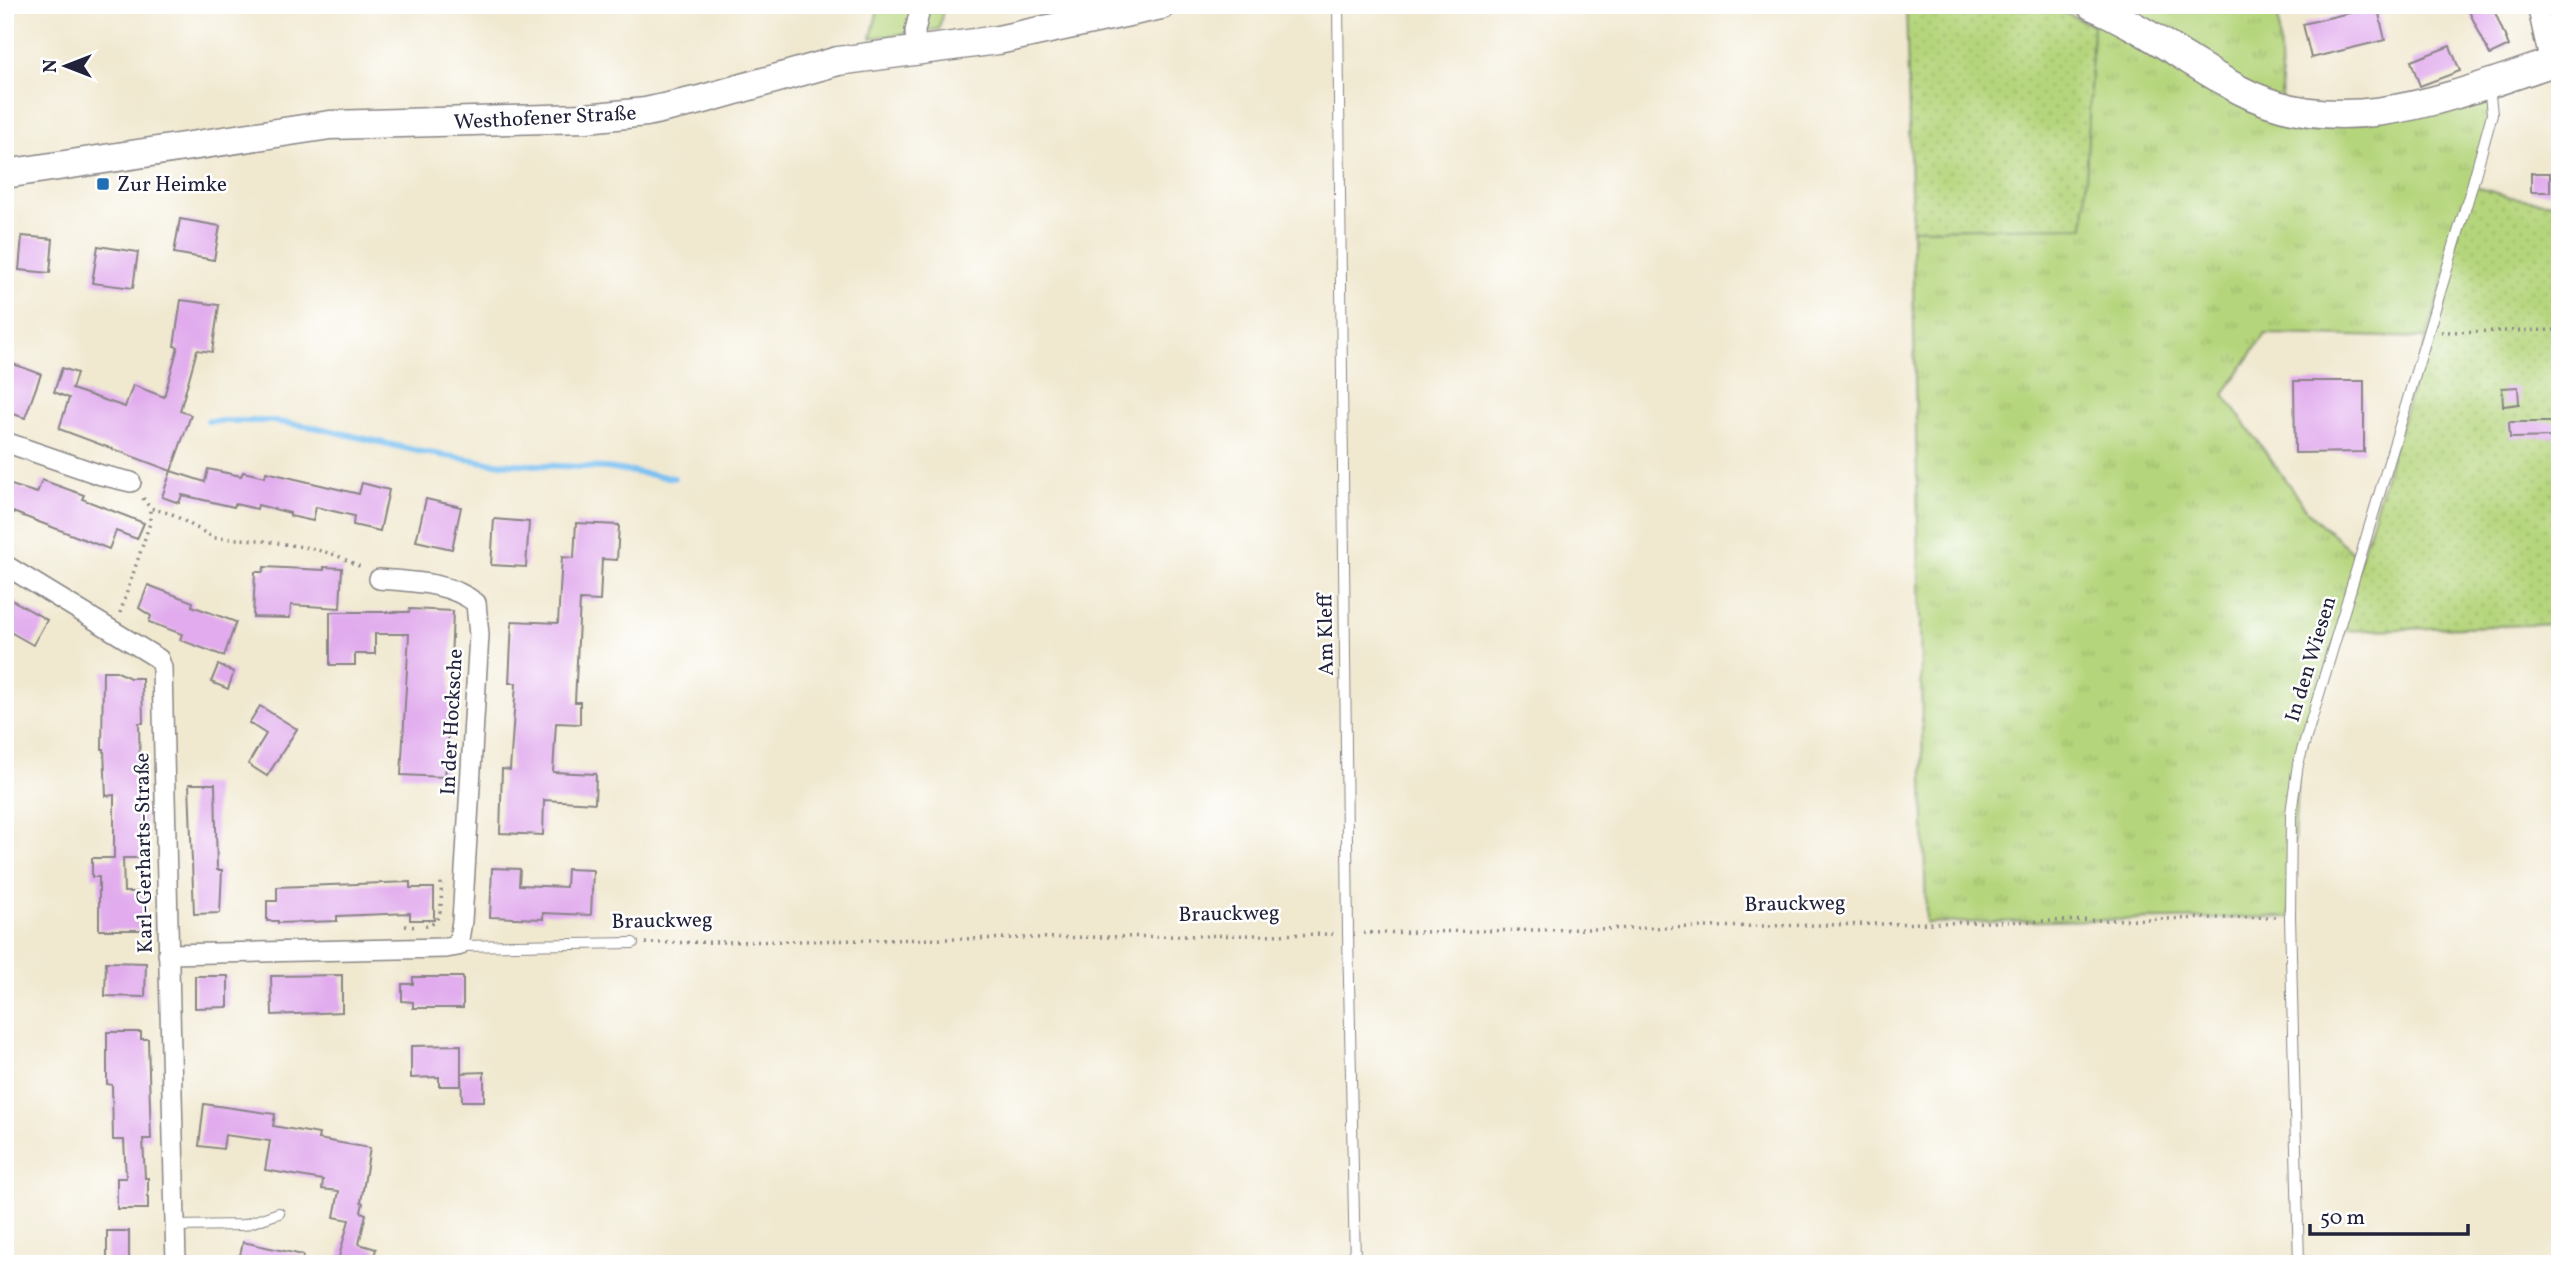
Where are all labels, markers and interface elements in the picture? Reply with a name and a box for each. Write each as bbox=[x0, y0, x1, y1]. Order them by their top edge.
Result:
north arrow bbox=[32, 32, 102, 102]
text: N bbox=[38, 59, 64, 73]
street label: Westhofener Straße bbox=[453, 99, 637, 138]
place label: Zur Heimke bbox=[117, 171, 227, 200]
marker: Zur Heimke bbox=[95, 176, 111, 192]
street label: Am Kleff bbox=[1311, 592, 1342, 676]
street label: In den Wiesen bbox=[2279, 593, 2344, 726]
street label: In der Hocksche bbox=[434, 648, 471, 796]
street label: Karl-Gerharts-Straße bbox=[128, 752, 161, 954]
street label: Brauckweg bbox=[1744, 889, 1846, 920]
street label: Brauckweg bbox=[1178, 899, 1280, 930]
street label: Brauckweg bbox=[611, 906, 713, 937]
scale bar bbox=[2310, 1192, 2467, 1236]
text: 50 m bbox=[2320, 1204, 2365, 1233]

